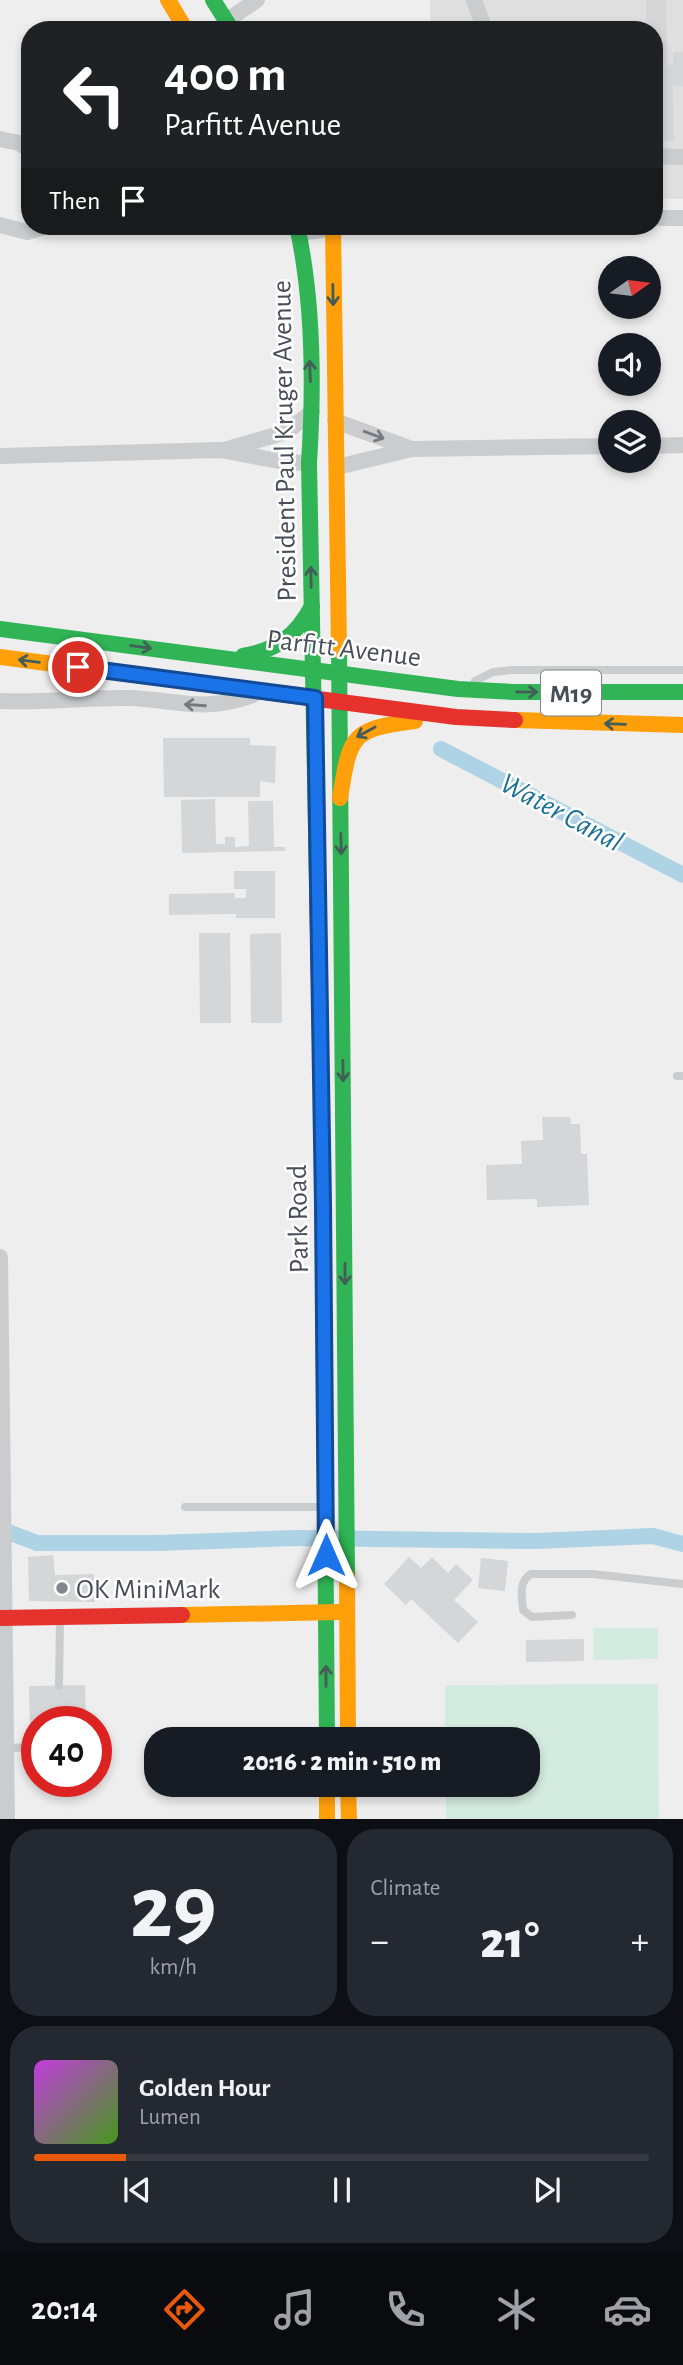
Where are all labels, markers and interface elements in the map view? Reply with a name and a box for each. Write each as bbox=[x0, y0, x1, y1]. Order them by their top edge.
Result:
icon: left bbox=[49, 49, 140, 140]
text: 400 m bbox=[164, 51, 287, 100]
text: Parfitt Avenue bbox=[164, 109, 341, 141]
icon: arrive bbox=[114, 182, 152, 220]
text: Then bbox=[49, 188, 100, 214]
north arrow bbox=[598, 256, 662, 318]
map controls bbox=[598, 256, 661, 473]
street label: President Paul Kruger Avenue bbox=[268, 280, 302, 602]
one-way arrow bbox=[326, 284, 339, 307]
button: sound bbox=[598, 333, 661, 396]
one-way arrow bbox=[304, 359, 317, 382]
button: layers bbox=[598, 410, 661, 473]
one-way arrow bbox=[362, 430, 384, 442]
one-way arrow bbox=[305, 566, 318, 589]
street label: Parfitt Avenue bbox=[265, 626, 422, 672]
pin bbox=[48, 637, 108, 697]
one-way arrow bbox=[129, 641, 151, 654]
icon: arrive bbox=[59, 648, 97, 686]
one-way arrow bbox=[18, 654, 41, 667]
road number: M19 bbox=[541, 670, 601, 716]
one-way arrow bbox=[515, 685, 538, 699]
one-way arrow bbox=[184, 698, 207, 711]
one-way arrow bbox=[604, 717, 627, 731]
one-way arrow bbox=[356, 725, 376, 739]
water label: Water Canal bbox=[495, 768, 628, 858]
one-way arrow bbox=[334, 832, 348, 855]
one-way arrow bbox=[336, 1059, 350, 1082]
street label: Park Road bbox=[284, 1164, 314, 1274]
one-way arrow bbox=[338, 1263, 352, 1286]
position arrow bbox=[289, 1518, 363, 1592]
place label: OK MiniMark bbox=[76, 1576, 220, 1604]
marker: OK MiniMark bbox=[54, 1580, 70, 1596]
one-way arrow bbox=[319, 1664, 333, 1687]
speed limit sign: 40 bbox=[21, 1706, 112, 1797]
text: 20:16 · 2 min · 510 m bbox=[243, 1749, 441, 1775]
text: 29 bbox=[130, 1863, 217, 1954]
text: Climate bbox=[371, 1877, 440, 1900]
text: 21° bbox=[480, 1915, 539, 1967]
text: − bbox=[371, 1923, 389, 1961]
text: + bbox=[631, 1923, 649, 1961]
text: km/h bbox=[150, 1956, 197, 1979]
text: Golden Hour bbox=[139, 2075, 270, 2101]
text: Lumen bbox=[139, 2106, 201, 2129]
icon: previous bbox=[118, 2171, 156, 2209]
icon: pause bbox=[323, 2171, 361, 2209]
icon: next bbox=[528, 2171, 566, 2209]
icon: directions bbox=[160, 2285, 209, 2334]
icon: music bbox=[270, 2285, 319, 2334]
icon: phone bbox=[381, 2285, 430, 2334]
icon: climate bbox=[492, 2285, 541, 2334]
icon: car bbox=[603, 2285, 652, 2334]
text: 20:14 bbox=[31, 2293, 98, 2325]

